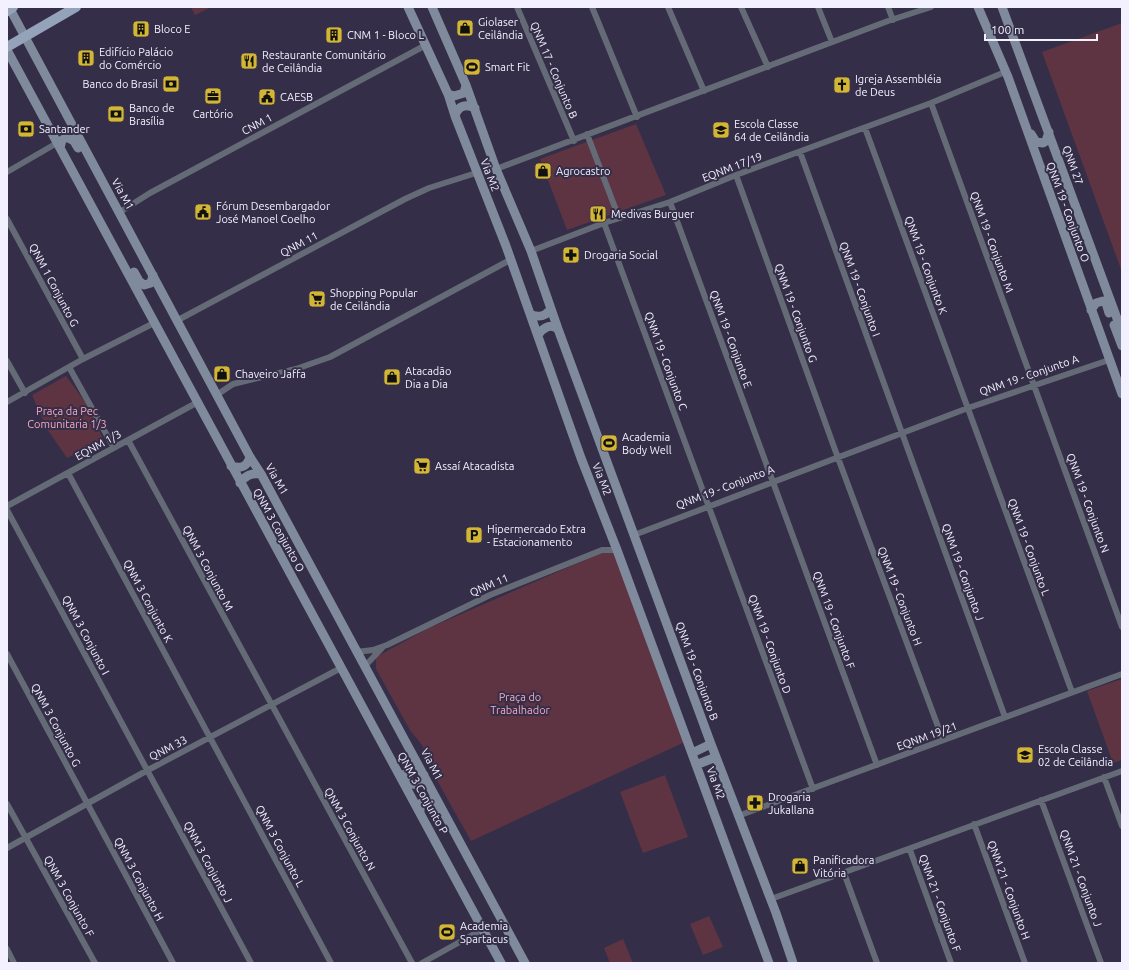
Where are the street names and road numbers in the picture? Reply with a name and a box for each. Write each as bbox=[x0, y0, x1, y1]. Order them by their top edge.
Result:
street label: QNM 17 - Conjunto B bbox=[528, 20, 580, 120]
street label: CNM 1 bbox=[240, 111, 274, 137]
street label: QNM 27 bbox=[1060, 144, 1086, 186]
street label: EQNM 17/19 bbox=[700, 150, 764, 184]
street label: Via M2 bbox=[478, 157, 502, 193]
street label: QNM 19 - Conjunto O bbox=[1044, 160, 1092, 264]
street label: Via M1 bbox=[110, 176, 136, 212]
street label: QNM 19 - Conjunto M bbox=[968, 190, 1016, 294]
street label: QNM 19 - Conjunto K bbox=[903, 214, 949, 316]
street label: QNM 11 bbox=[278, 229, 320, 259]
street label: QNM 19 - Conjunto I bbox=[837, 240, 883, 338]
street label: QNM 1 Conjunto G bbox=[27, 241, 81, 329]
street label: QNM 19 - Conjunto G bbox=[773, 262, 819, 364]
street label: QNM 19 - Conjunto E bbox=[708, 288, 754, 390]
street label: QNM 19 - Conjunto C bbox=[643, 310, 689, 412]
street label: QNM 19 - Conjunto A bbox=[978, 352, 1081, 398]
street label: EQNM 1/3 bbox=[73, 427, 123, 463]
street label: QNM 19 - Conjunto N bbox=[1064, 452, 1112, 554]
street label: Via M1 bbox=[263, 461, 291, 497]
street label: Via M2 bbox=[590, 461, 614, 497]
street label: QNM 19 - Conjunto A bbox=[674, 462, 777, 511]
street label: QNM 3 Conjunto O bbox=[251, 486, 307, 574]
street label: QNM 19 - Conjunto L bbox=[1006, 497, 1052, 598]
street label: QNM 19 - Conjunto J bbox=[940, 522, 986, 622]
street label: QNM 3 Conjunto M bbox=[180, 523, 236, 613]
street label: QNM 19 - Conjunto H bbox=[876, 545, 924, 647]
street label: QNM 3 Conjunto K bbox=[121, 558, 175, 645]
street label: QNM 19 - Conjunto F bbox=[811, 570, 857, 671]
street label: QNM 11 bbox=[468, 571, 510, 599]
street label: QNM 3 Conjunto I bbox=[60, 593, 112, 677]
street label: QNM 19 - Conjunto D bbox=[746, 593, 794, 696]
street label: QNM 19 - Conjunto B bbox=[674, 620, 720, 722]
street label: QNM 3 Conjunto G bbox=[29, 681, 83, 769]
street label: EQNM 19/21 bbox=[895, 720, 959, 752]
street label: QNM 33 bbox=[147, 733, 189, 763]
street label: Via M1 bbox=[419, 746, 445, 782]
street label: QNM 3 Conjunto P bbox=[396, 750, 451, 836]
street label: Via M2 bbox=[705, 765, 727, 801]
street label: QNM 3 Conjunto N bbox=[322, 785, 378, 873]
street label: QNM 3 Conjunto L bbox=[253, 803, 307, 889]
street label: QNM 3 Conjunto J bbox=[181, 819, 235, 905]
street label: QNM 21 - Conjunto J bbox=[1058, 828, 1104, 928]
street label: QNM 3 Conjunto H bbox=[112, 835, 166, 923]
street label: QNM 21 - Conjunto H bbox=[985, 839, 1033, 941]
street label: QNM 3 Conjunto F bbox=[42, 853, 96, 939]
street label: QNM 21 - Conjunto F bbox=[917, 853, 963, 954]

